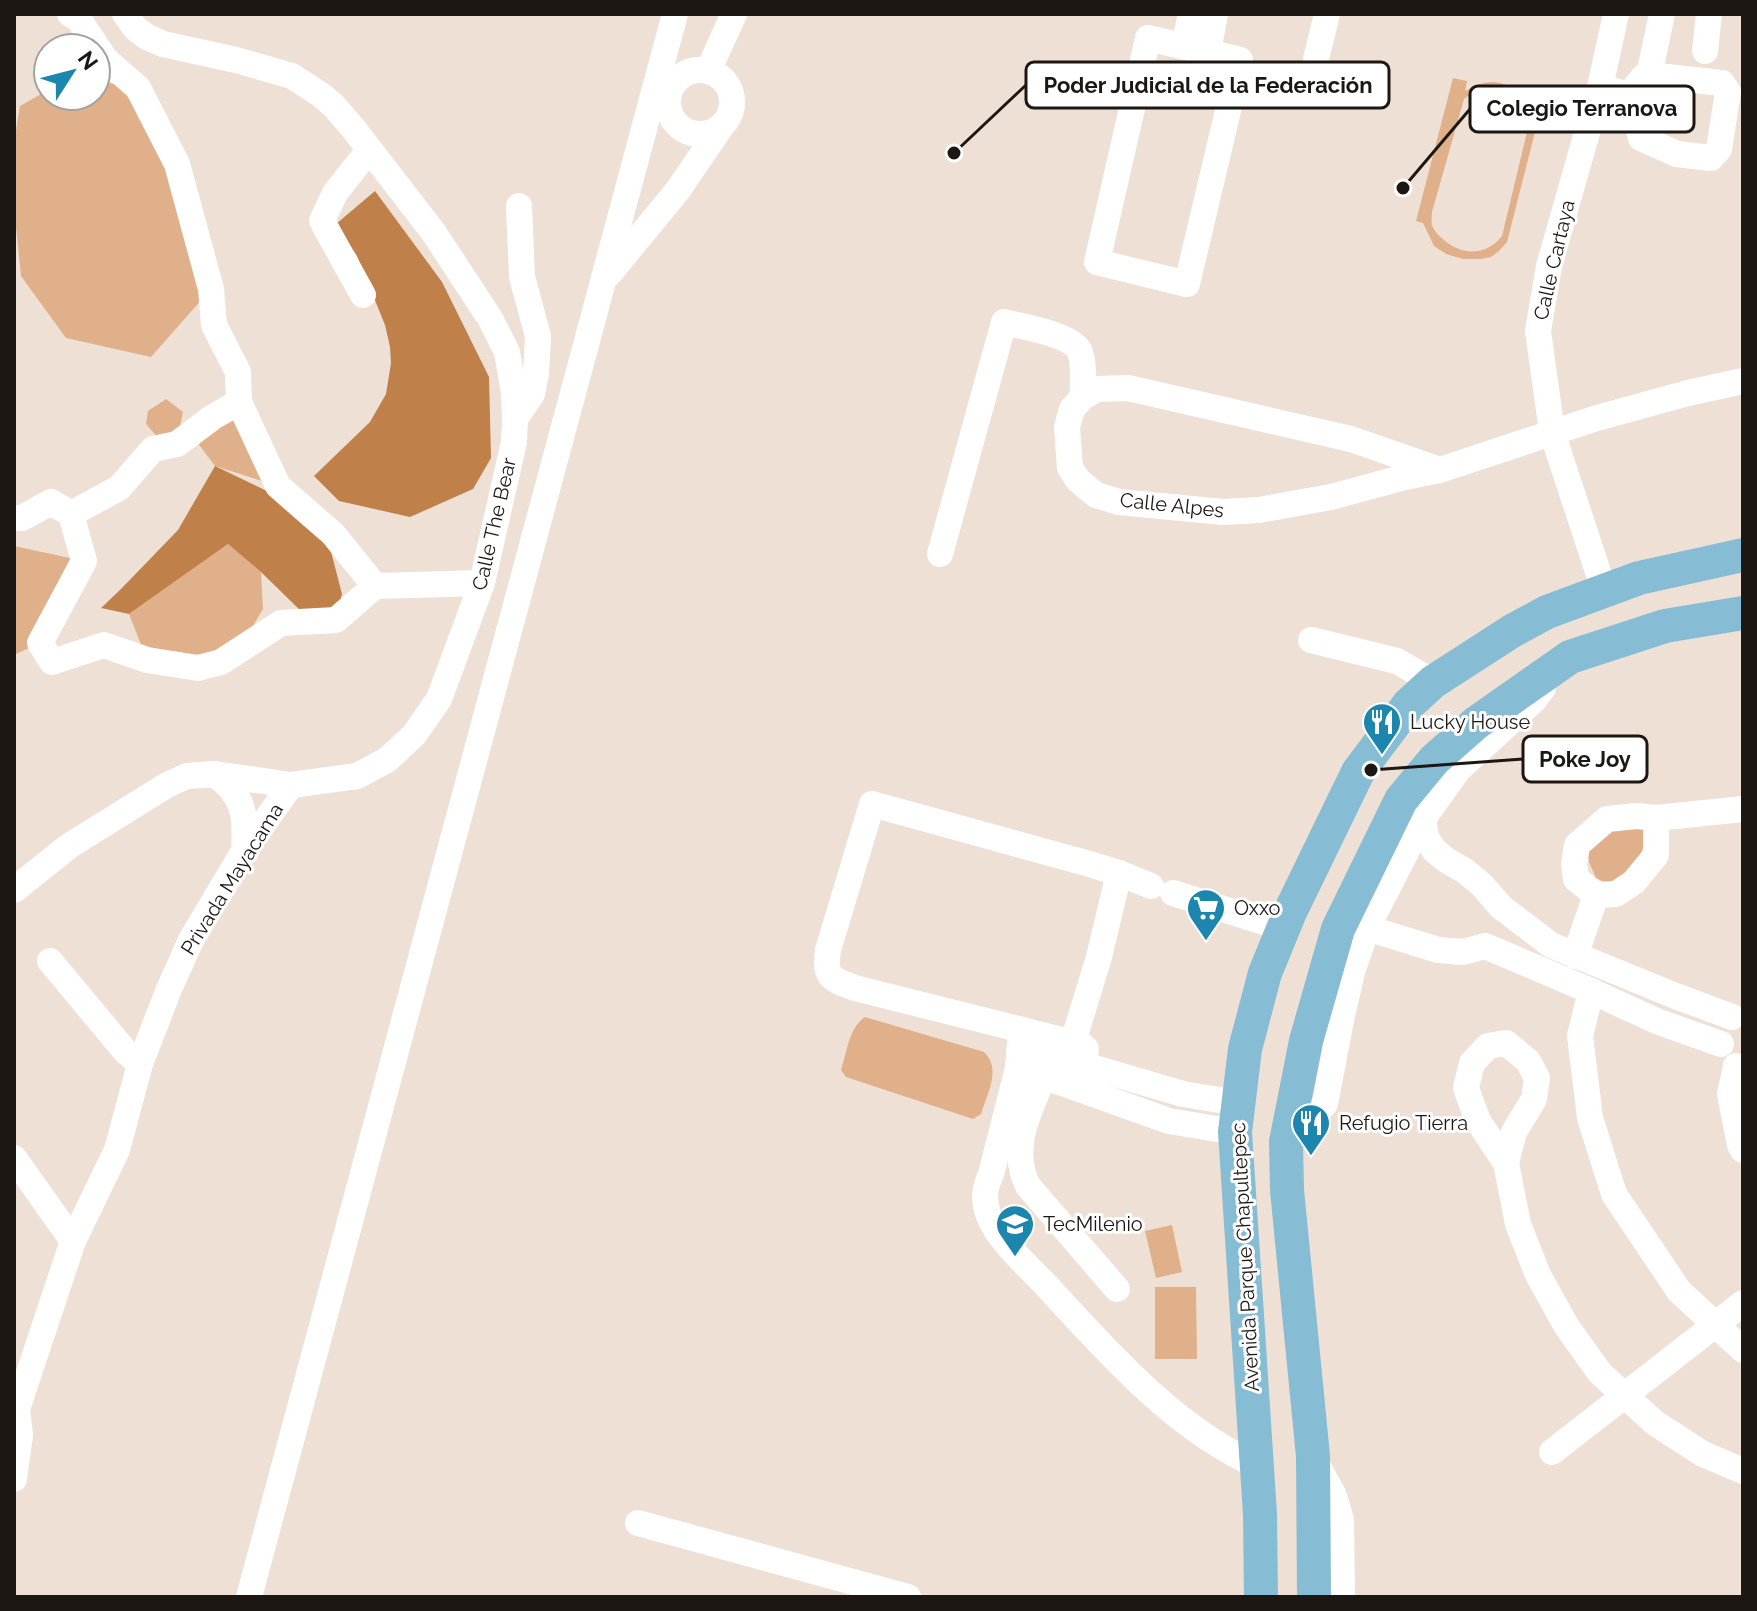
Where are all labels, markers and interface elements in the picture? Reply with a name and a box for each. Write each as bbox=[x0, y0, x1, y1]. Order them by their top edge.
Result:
north arrow bbox=[32, 32, 112, 112]
text: N bbox=[73, 46, 104, 75]
callout: Poder Judicial de la Federación bbox=[1026, 62, 1389, 108]
text: Poder Judicial de la Federación bbox=[1044, 72, 1373, 98]
callout: Colegio Terranova bbox=[1470, 86, 1694, 132]
text: Colegio Terranova bbox=[1487, 95, 1677, 121]
street label: Calle Cartaya bbox=[1529, 198, 1579, 322]
street label: Calle The Bear bbox=[467, 455, 521, 593]
street label: Calle Alpes bbox=[1119, 488, 1225, 522]
restaurant icon: Lucky House bbox=[1361, 701, 1403, 756]
place label: Lucky House bbox=[1410, 710, 1531, 734]
callout: Poke Joy bbox=[1523, 736, 1647, 782]
text: Poke Joy bbox=[1539, 746, 1631, 772]
street label: Privada Mayacama bbox=[176, 799, 288, 959]
supermarket icon: Oxxo bbox=[1185, 887, 1227, 942]
place label: Oxxo bbox=[1234, 896, 1281, 920]
restaurant icon: Refugio Tierra bbox=[1290, 1102, 1332, 1157]
place label: Refugio Tierra bbox=[1339, 1111, 1468, 1135]
street label: Avenida Parque Chapultepec bbox=[1226, 1122, 1264, 1392]
school or university icon: TecMilenio bbox=[994, 1203, 1036, 1258]
place label: TecMilenio bbox=[1043, 1212, 1143, 1236]

